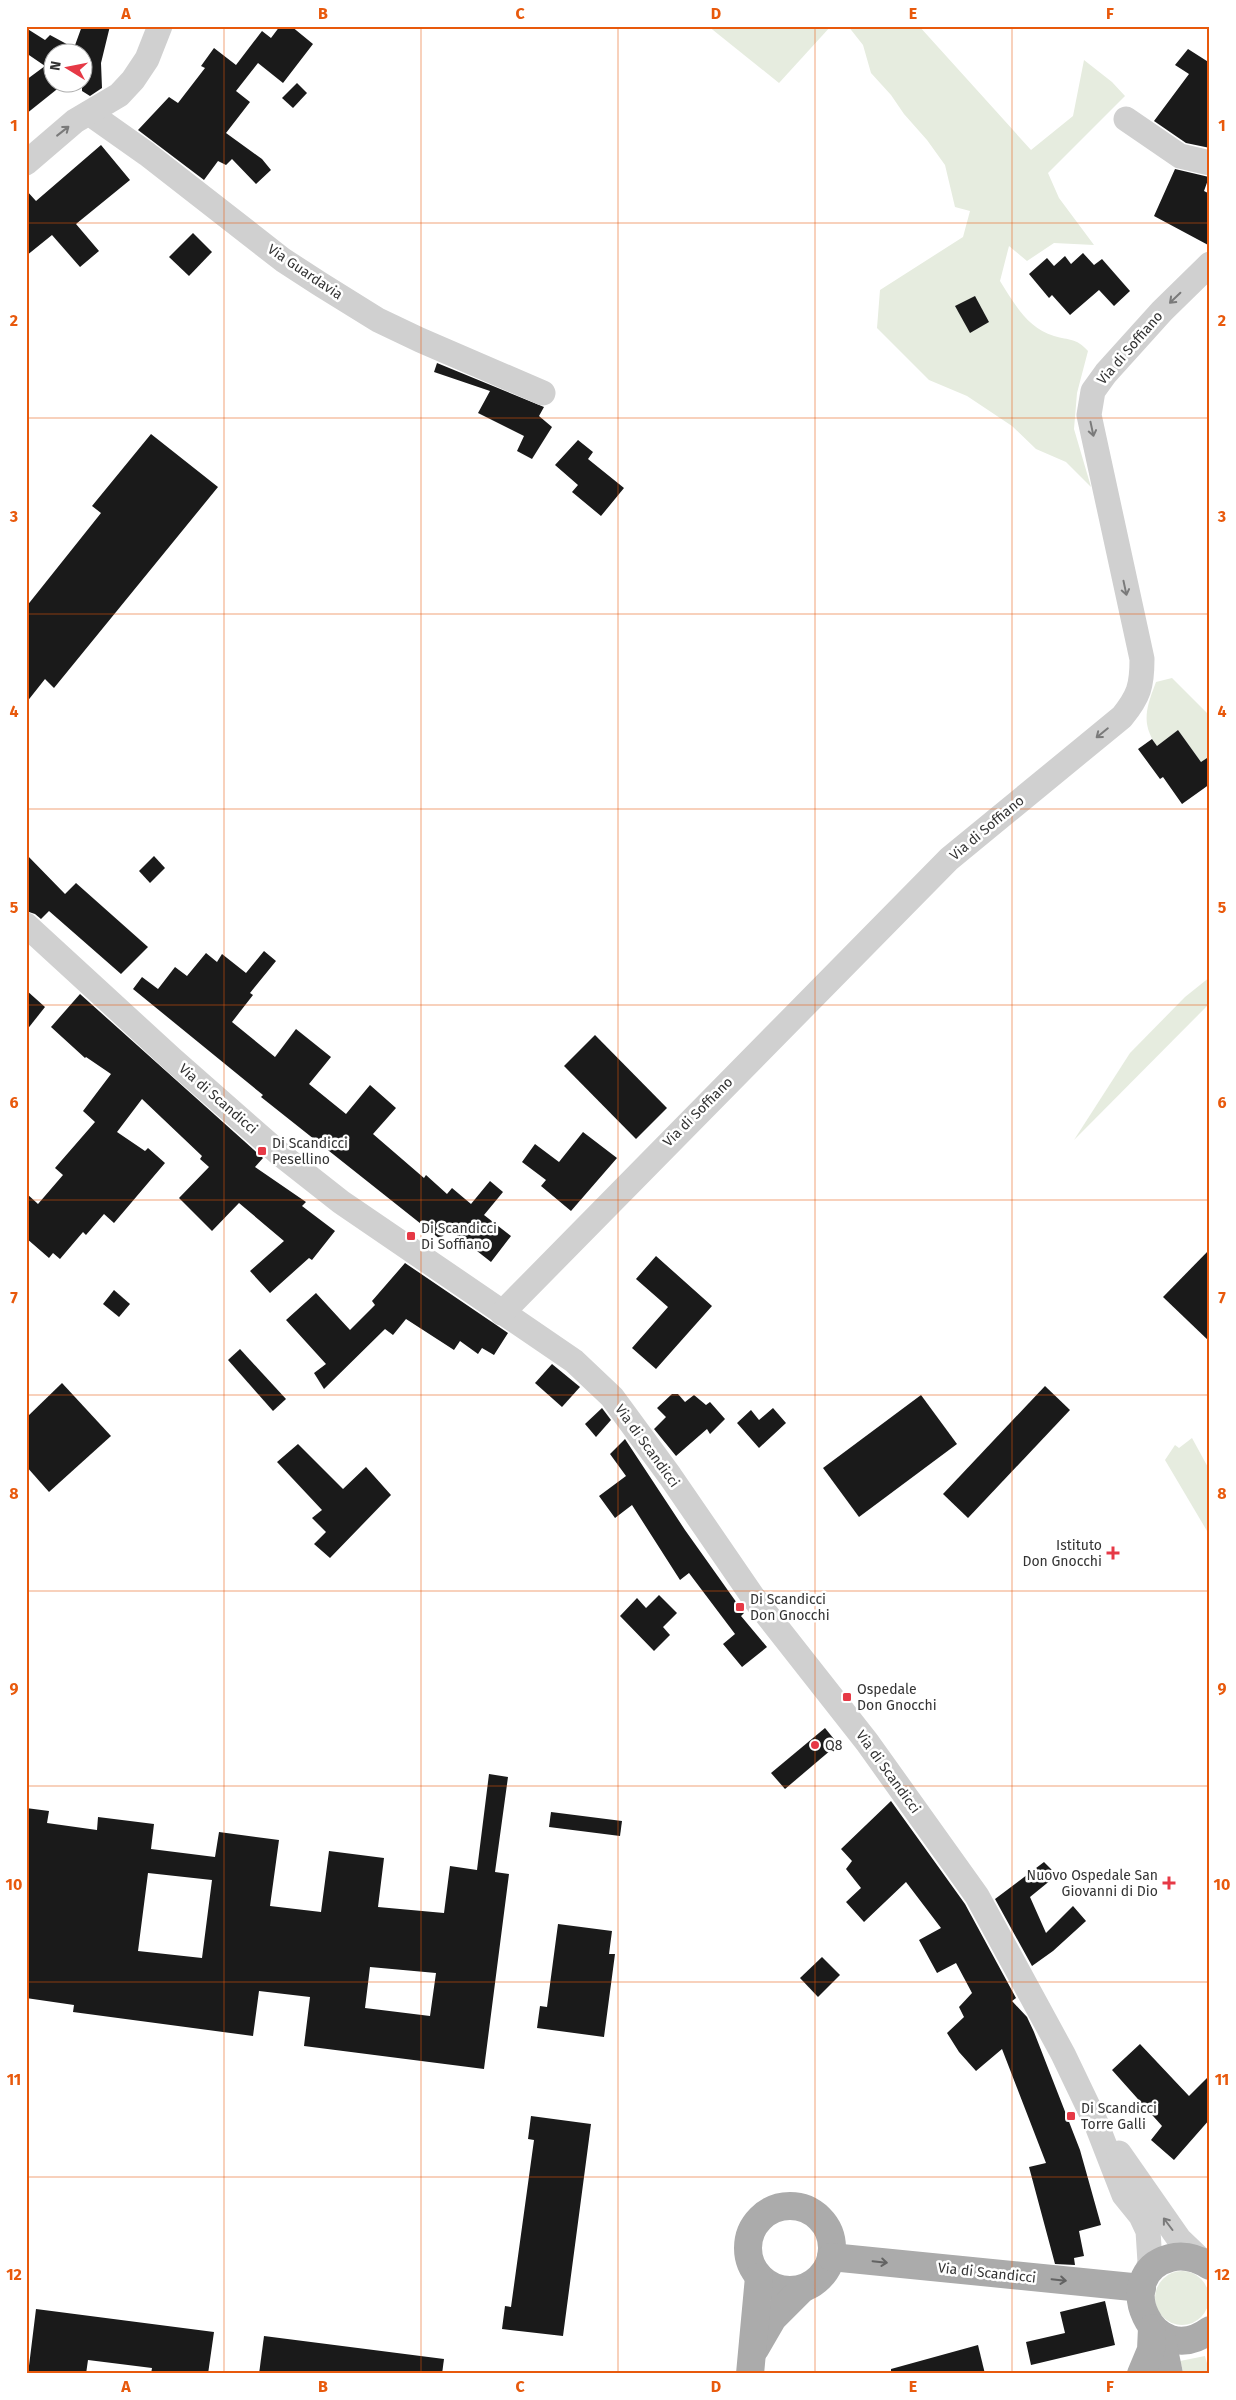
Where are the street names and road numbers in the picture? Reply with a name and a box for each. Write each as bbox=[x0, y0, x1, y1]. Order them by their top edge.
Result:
street label: Via Guardavia bbox=[264, 241, 346, 303]
street label: Via di Soffiano bbox=[1094, 308, 1166, 388]
street label: Via di Soffiano bbox=[946, 792, 1028, 864]
street label: Via di Scandicci bbox=[175, 1060, 261, 1138]
street label: Via di Soffiano bbox=[660, 1074, 736, 1150]
street label: Via di Scandicci bbox=[611, 1401, 683, 1491]
street label: Via di Scandicci bbox=[852, 1727, 924, 1817]
street label: Via di Scandicci bbox=[937, 2259, 1037, 2287]

